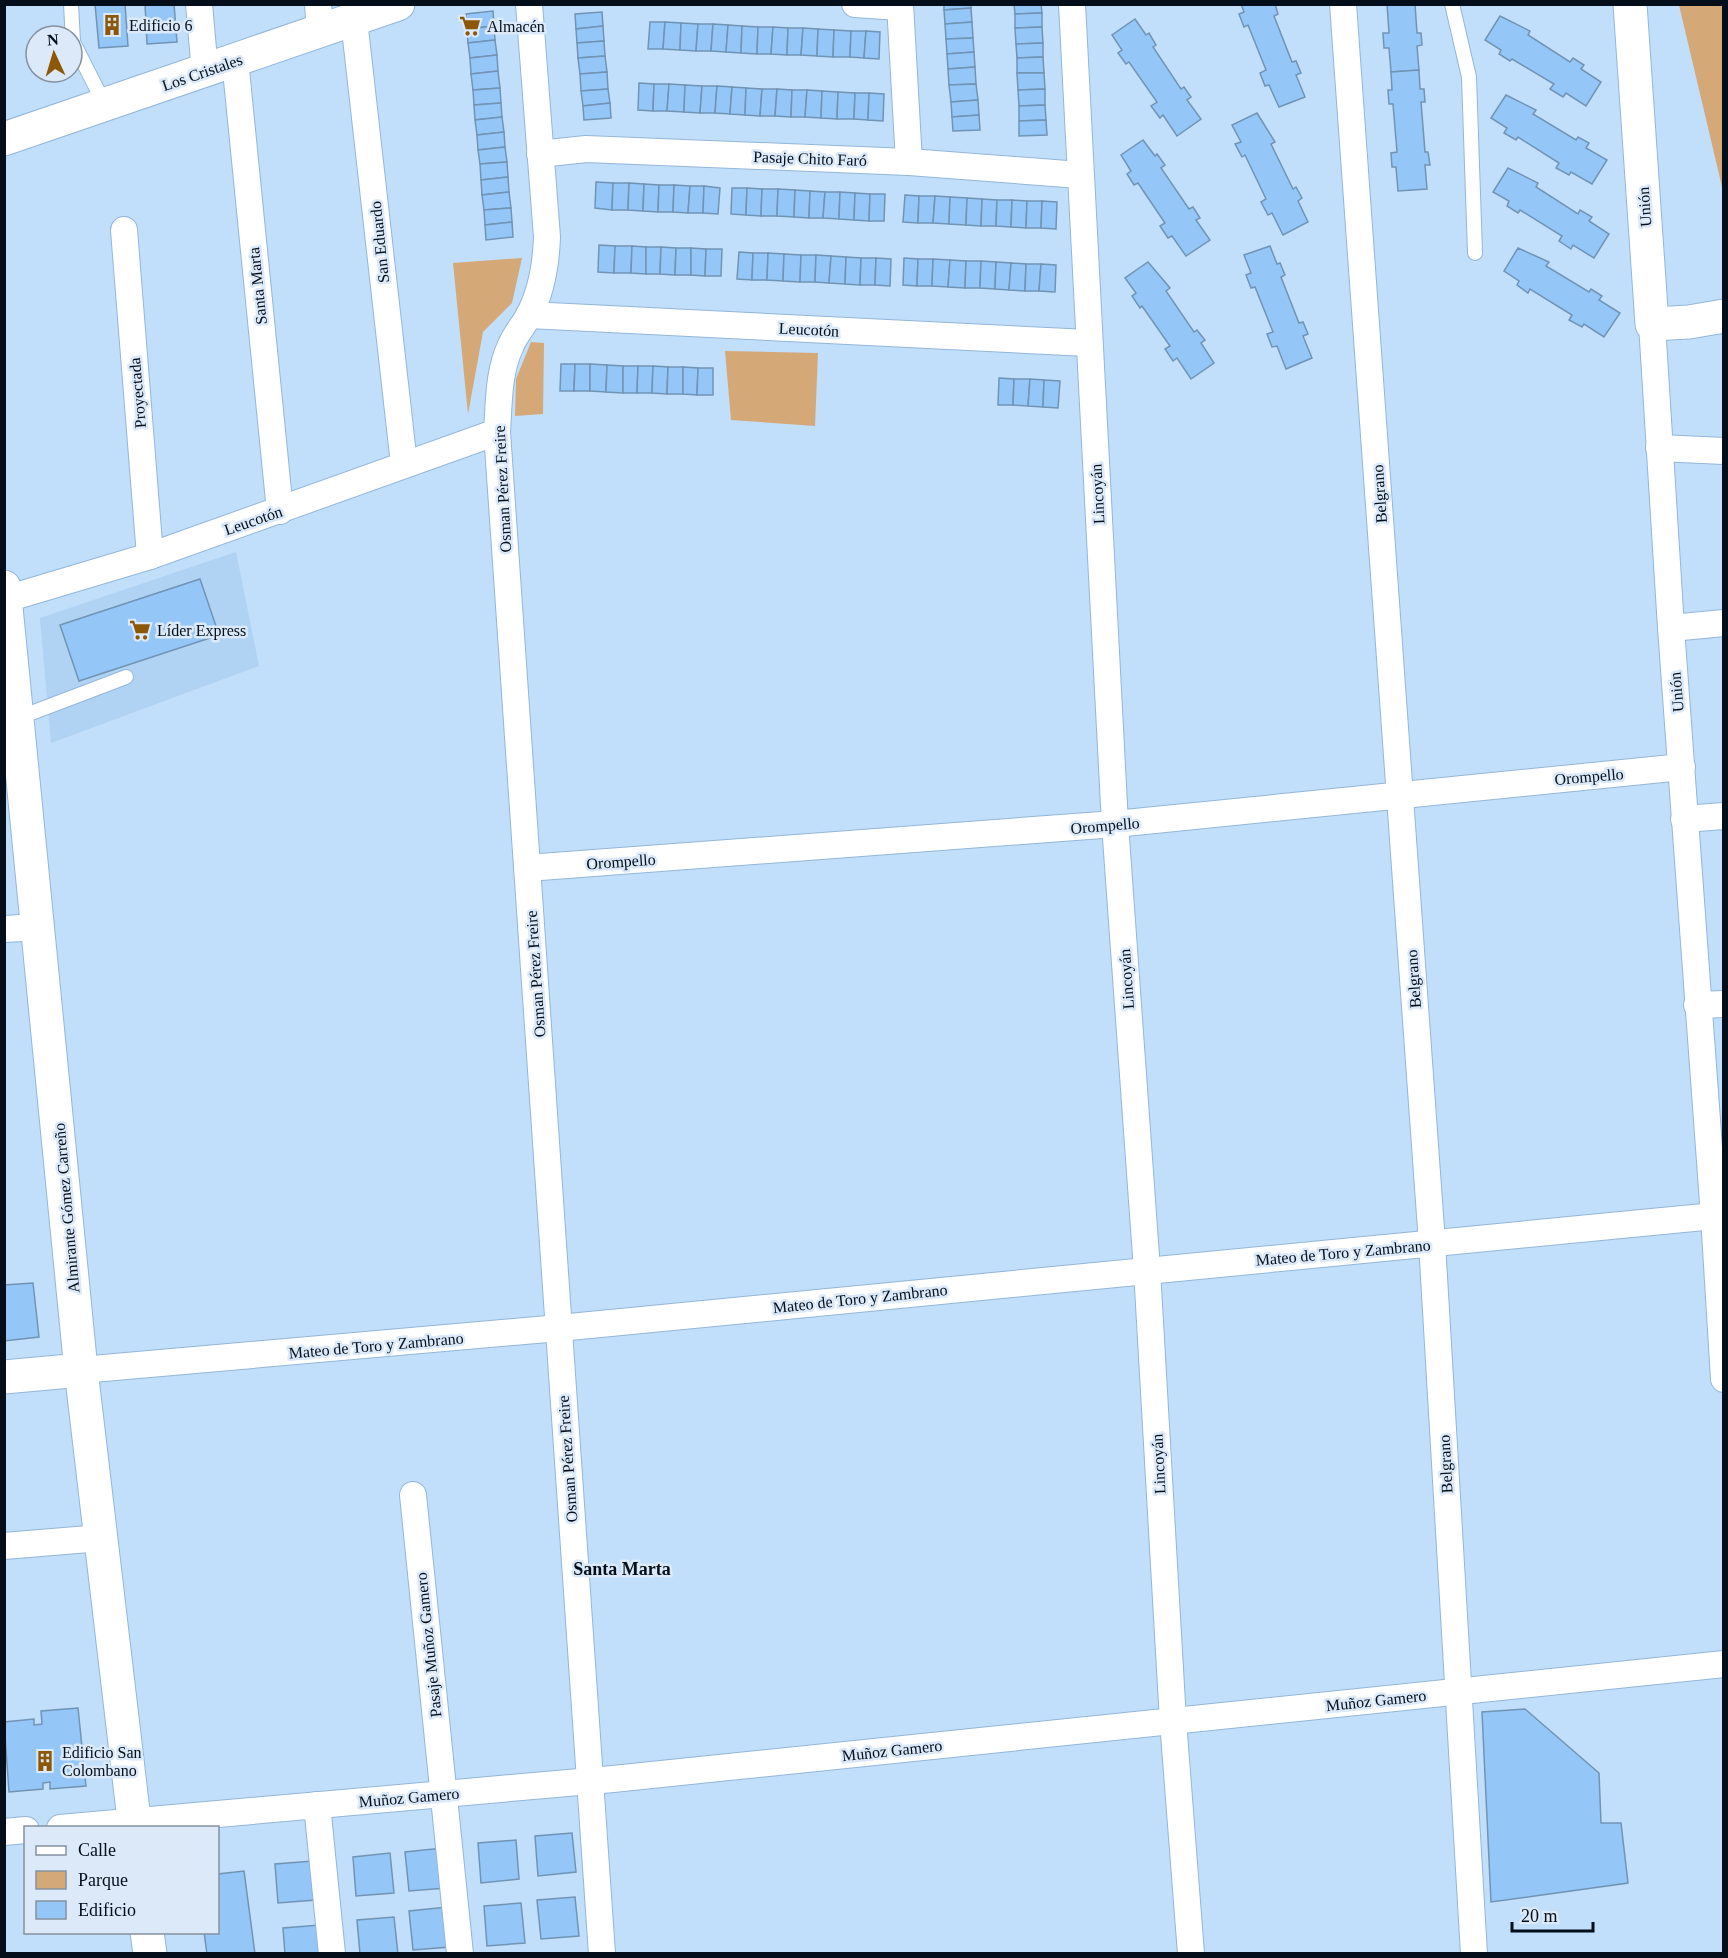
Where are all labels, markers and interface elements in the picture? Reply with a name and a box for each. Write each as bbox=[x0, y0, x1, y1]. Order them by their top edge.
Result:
building icon: Edificio 6 bbox=[100, 13, 124, 37]
supermarket icon: Almacén bbox=[458, 14, 482, 38]
place label: Edificio 6 bbox=[129, 17, 193, 34]
place label: Almacén bbox=[487, 18, 545, 35]
north arrow bbox=[24, 24, 84, 84]
text: N bbox=[47, 31, 60, 48]
street label: Los Cristales bbox=[160, 51, 245, 94]
street label: Pasaje Chito Faró bbox=[753, 148, 867, 170]
street label: Unión bbox=[1635, 186, 1654, 228]
street label: San Eduardo bbox=[367, 200, 392, 284]
street label: Santa Marta bbox=[245, 246, 270, 325]
street label: Leucotón bbox=[778, 319, 840, 340]
street label: Proyectada bbox=[126, 357, 150, 429]
street label: Osman Pérez Freire bbox=[491, 425, 514, 553]
street label: Lincoyán bbox=[1087, 463, 1109, 525]
street label: Belgrano bbox=[1369, 464, 1391, 524]
street label: Leucotón bbox=[222, 503, 284, 538]
supermarket icon: Líder Express bbox=[128, 618, 152, 642]
place label: Líder Express bbox=[157, 622, 246, 640]
street label: Unión bbox=[1666, 671, 1687, 713]
street label: Orompello bbox=[1554, 765, 1624, 789]
street label: Orompello bbox=[1070, 814, 1140, 838]
street label: Orompello bbox=[586, 851, 656, 873]
street label: Osman Pérez Freire bbox=[523, 910, 548, 1038]
street label: Lincoyán bbox=[1116, 948, 1138, 1010]
street label: Belgrano bbox=[1403, 949, 1425, 1009]
street label: Almirante Gómez Carreño bbox=[51, 1122, 82, 1294]
street label: Mateo de Toro y Zambrano bbox=[1255, 1236, 1431, 1270]
street label: Mateo de Toro y Zambrano bbox=[772, 1281, 948, 1317]
street label: Mateo de Toro y Zambrano bbox=[288, 1329, 464, 1363]
street label: Osman Pérez Freire bbox=[555, 1395, 580, 1523]
street label: Lincoyán bbox=[1148, 1433, 1170, 1495]
street label: Belgrano bbox=[1435, 1434, 1457, 1494]
district label: Santa Marta bbox=[573, 1559, 671, 1579]
street label: Pasaje Muñoz Gamero bbox=[412, 1571, 446, 1718]
street label: Muñoz Gamero bbox=[1325, 1687, 1427, 1714]
street label: Muñoz Gamero bbox=[841, 1737, 943, 1764]
place label: Edificio San Colombano bbox=[62, 1744, 142, 1779]
building icon: Edificio San Colombano bbox=[33, 1749, 57, 1773]
street label: Muñoz Gamero bbox=[358, 1785, 460, 1810]
legend bbox=[24, 1826, 219, 1934]
text: Calle bbox=[78, 1840, 116, 1860]
text: Parque bbox=[78, 1870, 128, 1890]
scale bar bbox=[1512, 1895, 1593, 1933]
text: Edificio bbox=[78, 1900, 136, 1920]
text: 20 m bbox=[1521, 1906, 1558, 1926]

